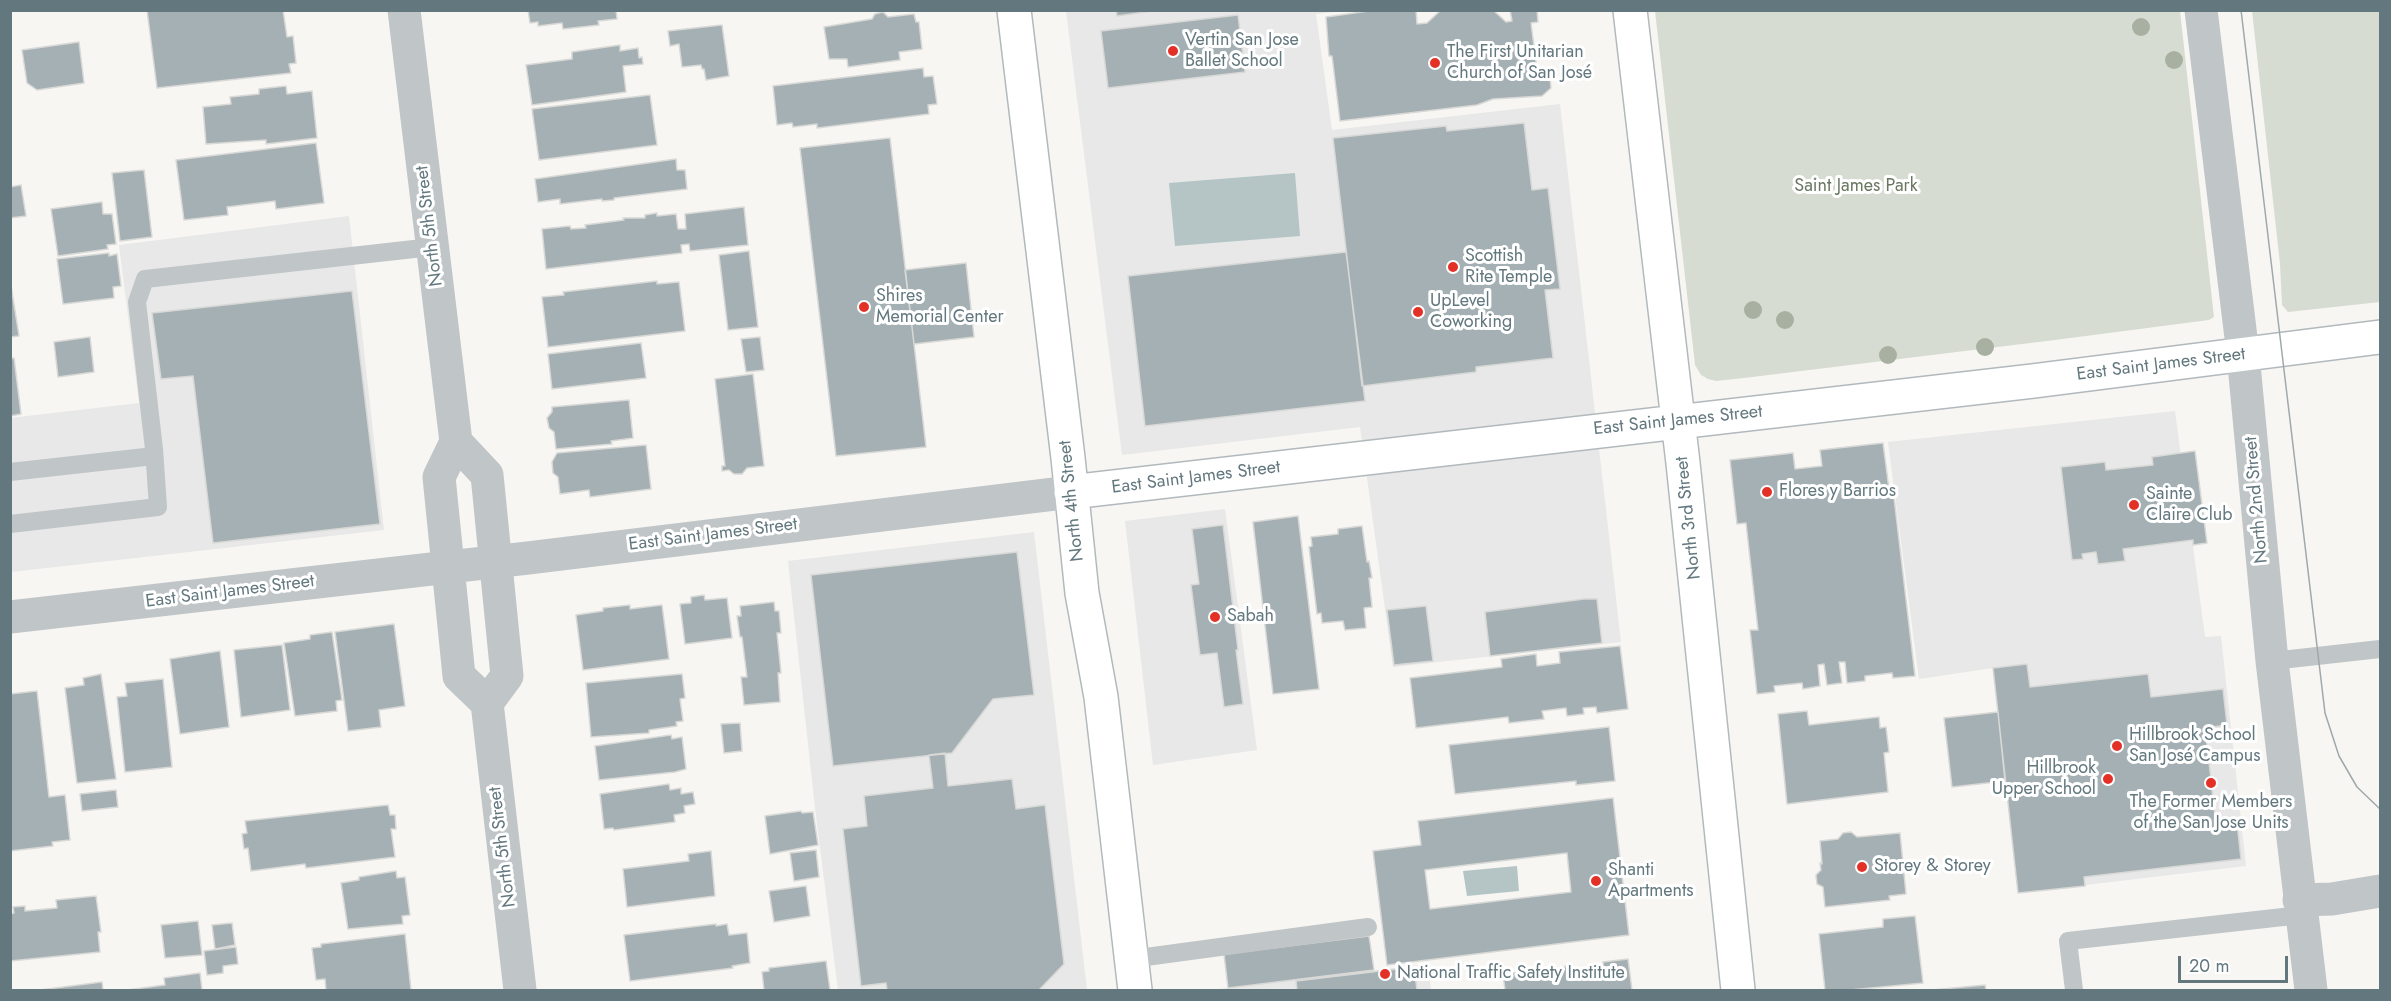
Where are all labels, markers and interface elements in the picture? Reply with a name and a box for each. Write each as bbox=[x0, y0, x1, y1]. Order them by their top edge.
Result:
place label: Vertin San Jose Ballet School bbox=[1185, 30, 1299, 72]
place label: The First Unitarian Church of San José bbox=[1447, 42, 1592, 84]
marker: Vertin San Jose Ballet School bbox=[1166, 44, 1180, 58]
marker: The First Unitarian Church of San José bbox=[1428, 56, 1442, 70]
street label: North 5th Street bbox=[412, 164, 448, 288]
park label: Saint James Park bbox=[1794, 176, 1918, 198]
place label: Scottish Rite Temple bbox=[1465, 246, 1552, 288]
marker: Scottish Rite Temple bbox=[1446, 260, 1460, 274]
place label: Shires Memorial Center bbox=[876, 286, 1004, 328]
place label: UpLevel Coworking bbox=[1430, 291, 1512, 334]
marker: Shires Memorial Center bbox=[857, 300, 871, 314]
marker: UpLevel Coworking bbox=[1411, 305, 1425, 319]
street label: East Saint James Street bbox=[2075, 344, 2247, 386]
street label: East Saint James Street bbox=[1592, 401, 1764, 441]
street label: North 2nd Street bbox=[2241, 436, 2273, 564]
street label: North 4th Street bbox=[1055, 439, 1089, 563]
street label: North 3rd Street bbox=[1672, 455, 1706, 581]
street label: East Saint James Street bbox=[1110, 457, 1282, 499]
place label: Flores y Barrios bbox=[1779, 481, 1896, 503]
place label: Sainte Claire Club bbox=[2146, 484, 2233, 526]
marker: Flores y Barrios bbox=[1760, 485, 1774, 499]
marker: Sainte Claire Club bbox=[2127, 498, 2141, 512]
street label: East Saint James Street bbox=[627, 514, 799, 556]
street label: East Saint James Street bbox=[144, 571, 316, 613]
place label: Sabah bbox=[1227, 606, 1274, 628]
marker: Sabah bbox=[1208, 610, 1222, 624]
place label: Hillbrook School San José Campus bbox=[2129, 725, 2260, 768]
marker: Hillbrook School San José Campus bbox=[2110, 739, 2124, 753]
place label: Hillbrook Upper School bbox=[1992, 758, 2096, 800]
marker: Hillbrook Upper School bbox=[2101, 772, 2115, 786]
marker: The Former Members of the San Jose Units bbox=[2204, 776, 2218, 790]
street label: North 5th Street bbox=[485, 785, 521, 909]
place label: The Former Members of the San Jose Units bbox=[2130, 792, 2292, 834]
place label: Storey & Storey bbox=[1874, 856, 1991, 878]
place label: Shanti Apartments bbox=[1608, 860, 1694, 902]
marker: Storey & Storey bbox=[1855, 860, 1869, 874]
marker: Shanti Apartments bbox=[1589, 874, 1603, 888]
scale bar bbox=[2181, 944, 2290, 982]
text: 20 m bbox=[2189, 953, 2229, 979]
place label: National Traffic Safety Institute bbox=[1397, 963, 1625, 985]
marker: National Traffic Safety Institute bbox=[1378, 967, 1392, 981]

